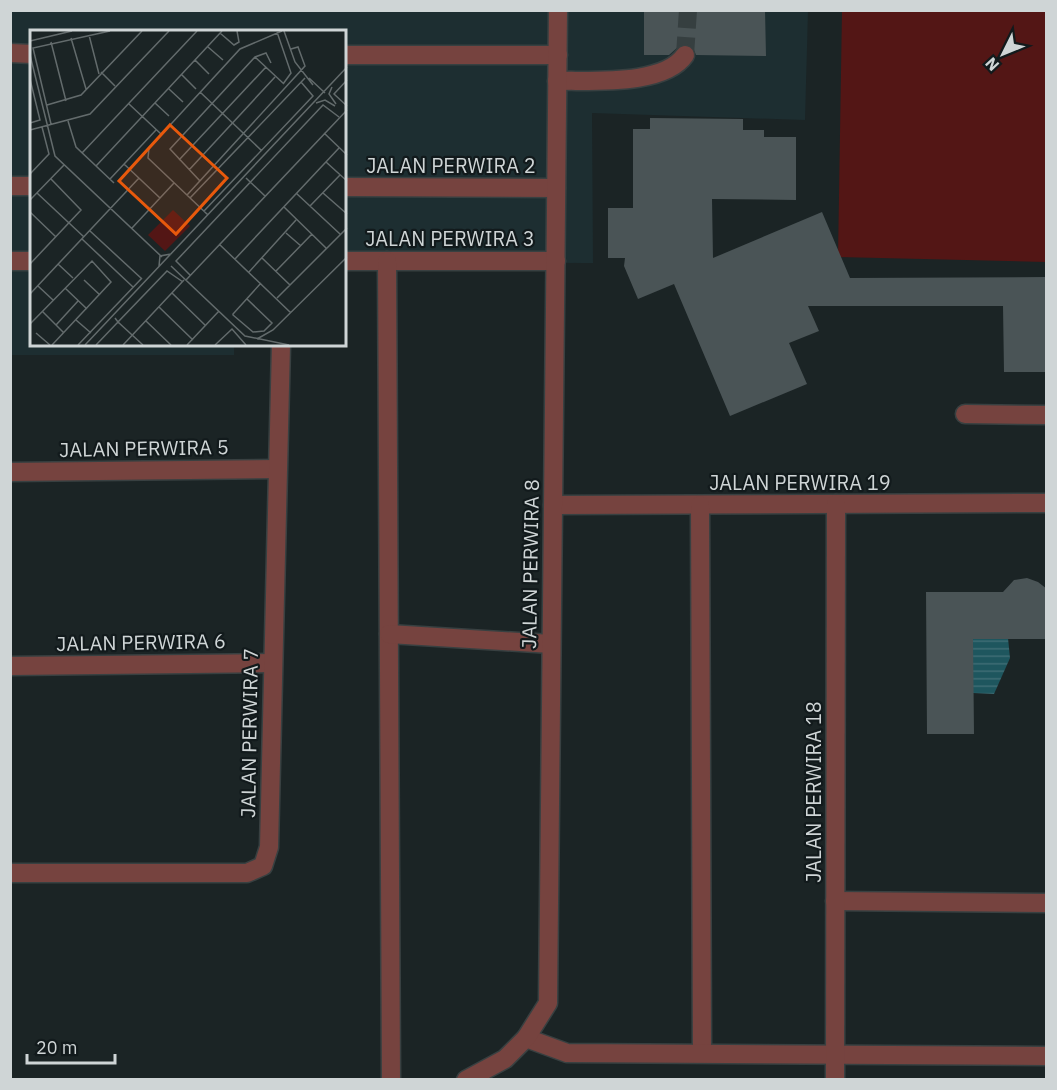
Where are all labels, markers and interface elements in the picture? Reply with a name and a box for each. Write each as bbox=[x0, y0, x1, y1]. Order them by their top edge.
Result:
north arrow bbox=[973, 24, 1033, 84]
inset map bbox=[30, 30, 346, 346]
text: N bbox=[981, 53, 1003, 75]
street label: JALAN PERWIRA 2 bbox=[366, 152, 536, 179]
street label: JALAN PERWIRA 3 bbox=[365, 225, 535, 252]
street label: JALAN PERWIRA 5 bbox=[59, 433, 229, 463]
street label: JALAN PERWIRA 19 bbox=[709, 469, 891, 496]
street label: JALAN PERWIRA 8 bbox=[515, 479, 545, 649]
street label: JALAN PERWIRA 6 bbox=[56, 627, 226, 657]
street label: JALAN PERWIRA 7 bbox=[234, 648, 264, 818]
street label: JALAN PERWIRA 18 bbox=[800, 701, 827, 883]
scale bar bbox=[27, 1027, 116, 1065]
text: 20 m bbox=[36, 1036, 78, 1059]

